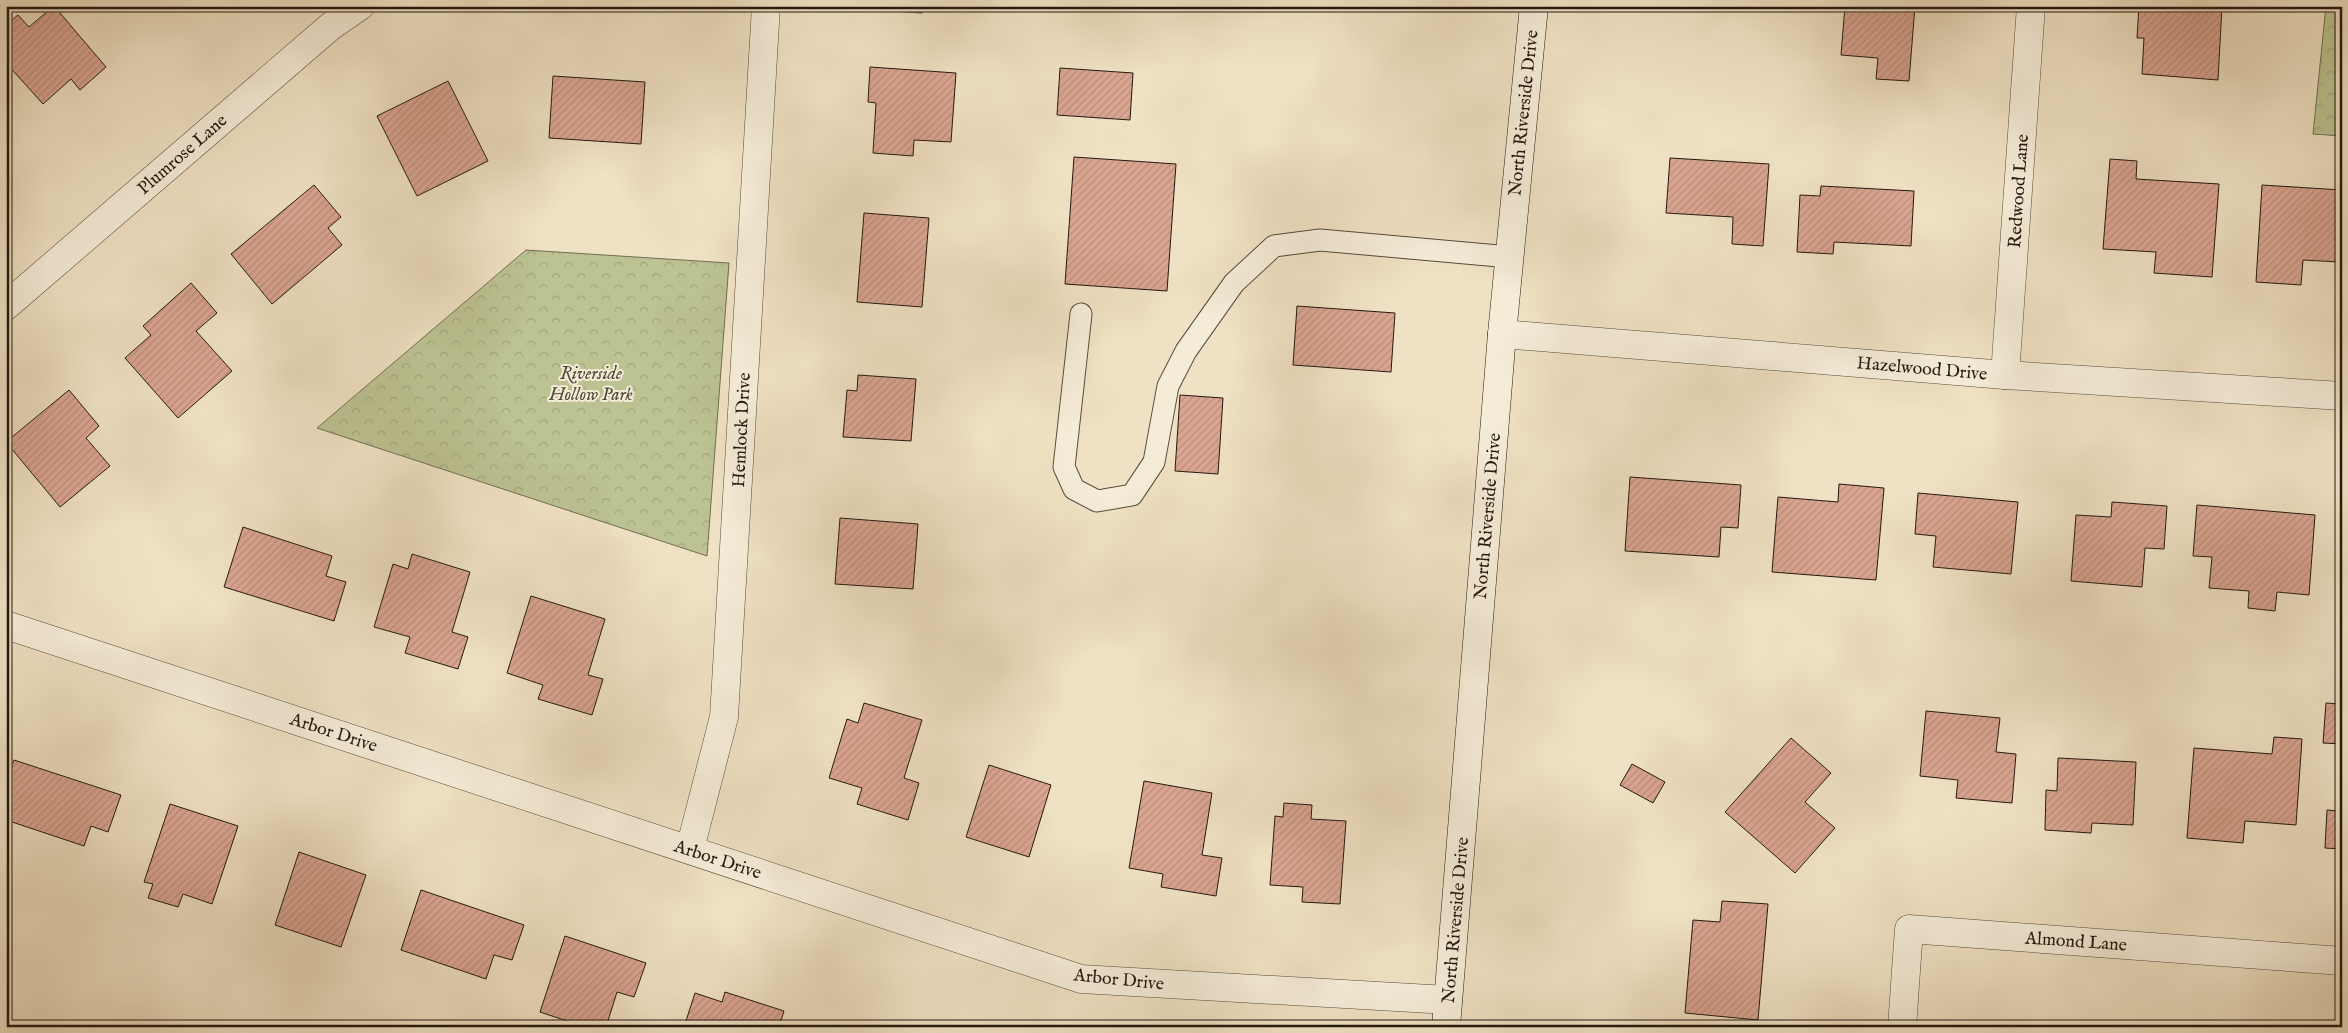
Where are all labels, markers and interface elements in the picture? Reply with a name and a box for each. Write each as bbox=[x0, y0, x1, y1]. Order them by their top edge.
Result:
street label: North Riverside Drive bbox=[1504, 29, 1545, 197]
street label: Plumrose Lane bbox=[133, 110, 233, 200]
street label: Redwood Lane bbox=[2004, 133, 2035, 249]
street label: Hazelwood Drive bbox=[1856, 352, 1988, 387]
park label: Riverside Hollow Park bbox=[548, 363, 633, 407]
street label: Hemlock Drive bbox=[728, 372, 757, 488]
street label: North Riverside Drive bbox=[1470, 432, 1507, 600]
street label: Arbor Drive bbox=[286, 708, 380, 758]
street label: Arbor Drive bbox=[670, 835, 764, 885]
street label: North Riverside Drive bbox=[1438, 836, 1475, 1004]
street label: Almond Lane bbox=[2023, 927, 2128, 958]
street label: Arbor Drive bbox=[1072, 964, 1165, 997]

